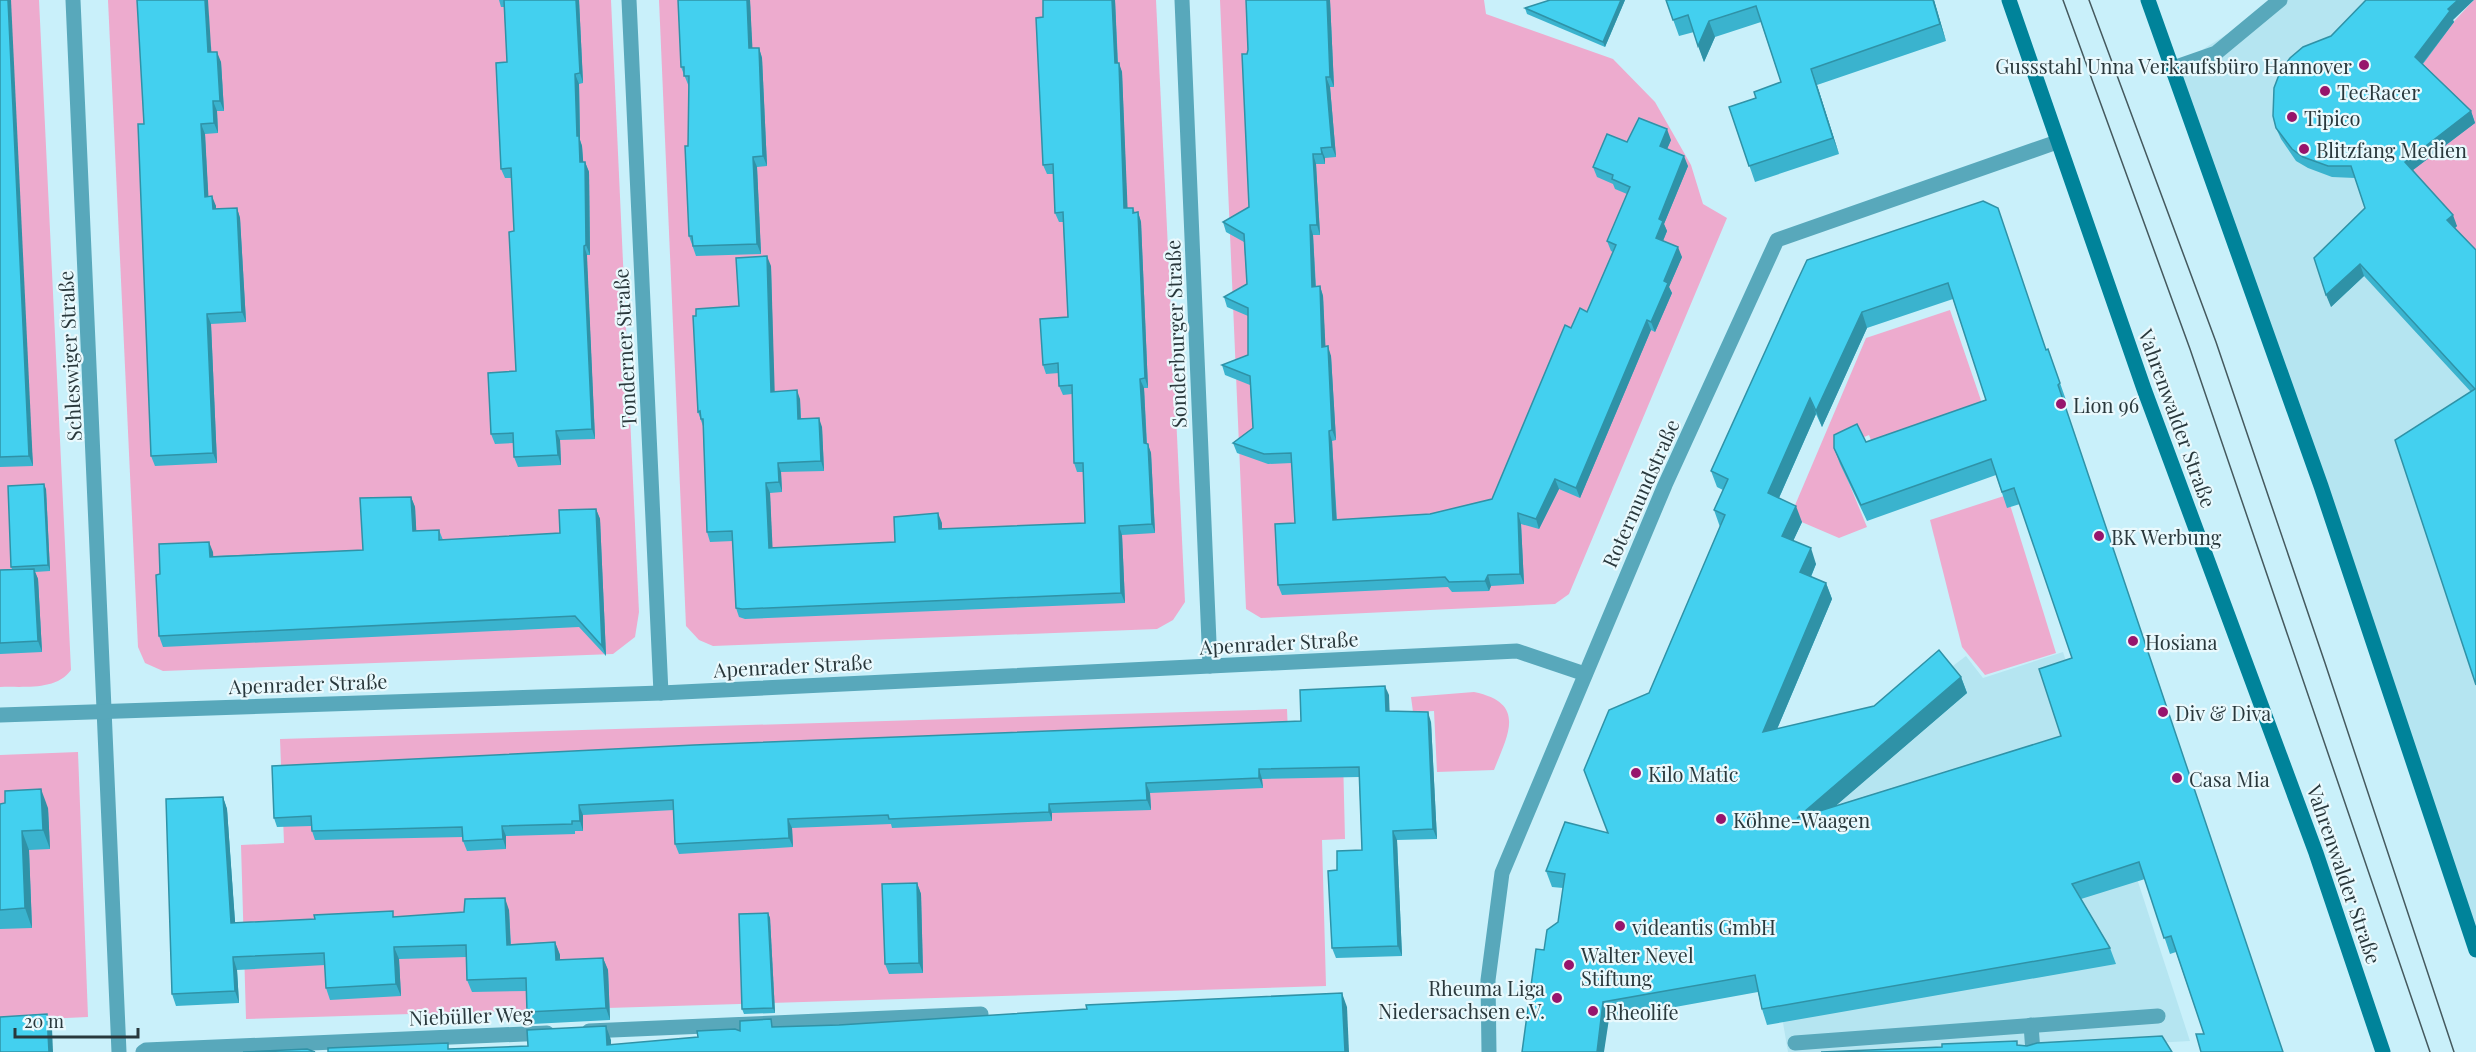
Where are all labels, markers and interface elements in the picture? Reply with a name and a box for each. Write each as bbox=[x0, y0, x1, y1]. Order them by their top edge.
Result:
place label: Gussstahl Unna Verkaufsbüro Hannover bbox=[1995, 52, 2352, 79]
marker: Gussstahl Unna Verkaufsbüro Hannover bbox=[2357, 58, 2371, 72]
place label: TecRacer bbox=[2337, 78, 2420, 105]
marker: TecRacer bbox=[2318, 84, 2332, 98]
place label: Tipico bbox=[2304, 104, 2360, 131]
marker: Tipico bbox=[2285, 110, 2299, 124]
place label: Blitzfang Medien bbox=[2316, 136, 2467, 163]
marker: Blitzfang Medien bbox=[2297, 142, 2311, 156]
street label: Sonderburger Straße bbox=[1158, 239, 1192, 429]
street label: Tonderner Straße bbox=[606, 268, 642, 428]
street label: Schleswiger Straße bbox=[51, 270, 87, 442]
street label: Vahrenwalder Straße bbox=[2133, 324, 2223, 511]
place label: Lion 96 bbox=[2073, 391, 2139, 418]
marker: Lion 96 bbox=[2054, 397, 2068, 411]
street label: Rotermundstraße bbox=[1595, 415, 1685, 571]
place label: BK Werbung bbox=[2111, 523, 2222, 550]
marker: BK Werbung bbox=[2092, 529, 2106, 543]
street label: Apenrader Straße bbox=[1198, 624, 1359, 660]
place label: Hosiana bbox=[2145, 628, 2217, 655]
marker: Hosiana bbox=[2126, 634, 2140, 648]
street label: Apenrader Straße bbox=[712, 647, 873, 683]
street label: Apenrader Straße bbox=[227, 667, 388, 699]
place label: Div & Diva bbox=[2175, 699, 2271, 726]
marker: Div & Diva bbox=[2156, 705, 2170, 719]
place label: Kilo Matic bbox=[1648, 760, 1739, 787]
place label: Casa Mia bbox=[2189, 765, 2270, 792]
marker: Kilo Matic bbox=[1629, 766, 1643, 780]
marker: Casa Mia bbox=[2170, 771, 2184, 785]
street label: Vahrenwalder Straße bbox=[2301, 780, 2388, 967]
place label: Köhne-Waagen bbox=[1733, 806, 1870, 833]
marker: Köhne-Waagen bbox=[1714, 812, 1728, 826]
place label: videantis GmbH bbox=[1631, 913, 1776, 940]
marker: videantis GmbH bbox=[1613, 919, 1627, 933]
place label: Walter Nevel Stiftung bbox=[1580, 941, 1694, 991]
marker: Walter Nevel Stiftung bbox=[1562, 958, 1576, 972]
place label: Rheuma Liga Niedersachsen e.V. bbox=[1378, 974, 1545, 1024]
marker: Rheuma Liga Niedersachsen e.V. bbox=[1550, 991, 1564, 1005]
place label: Rheolife bbox=[1605, 998, 1679, 1025]
street label: Niebüller Weg bbox=[408, 999, 534, 1031]
scale bar bbox=[15, 1001, 138, 1039]
marker: Rheolife bbox=[1586, 1004, 1600, 1018]
text: 20 m bbox=[24, 1009, 64, 1033]

